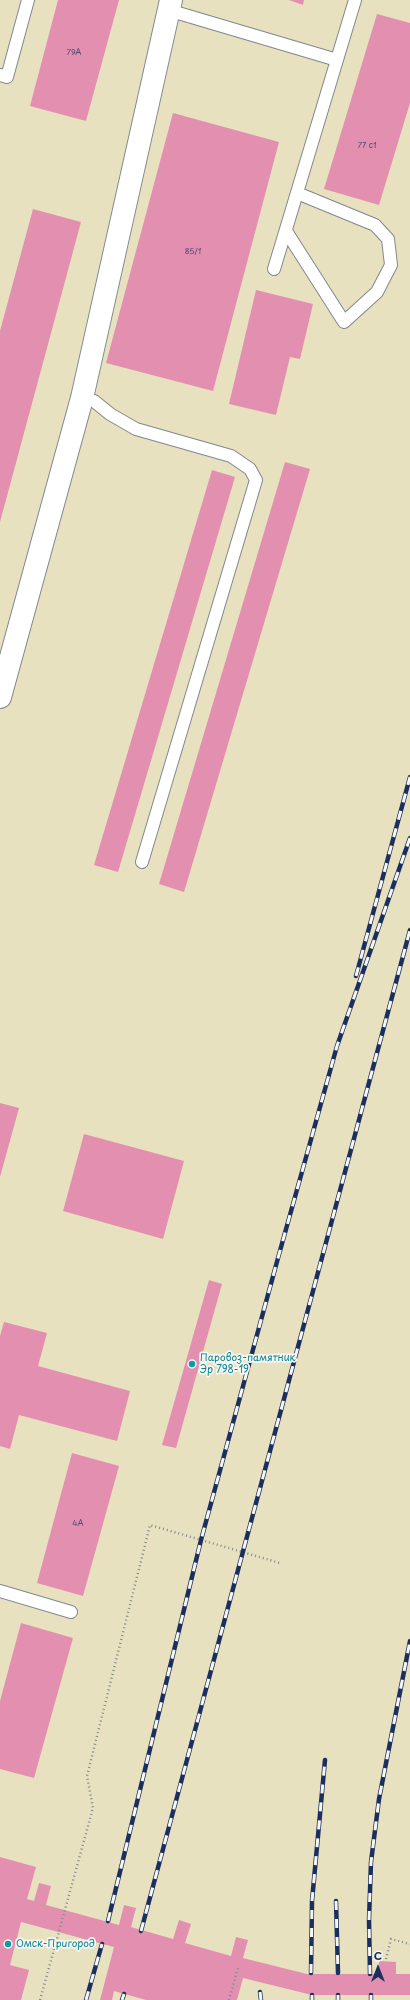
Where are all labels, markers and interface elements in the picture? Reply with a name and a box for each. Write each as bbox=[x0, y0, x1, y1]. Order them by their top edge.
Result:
house number: 79А bbox=[67, 48, 81, 58]
house number: 77 с1 bbox=[357, 141, 377, 151]
house number: 85/1 bbox=[185, 247, 201, 257]
place label: Паровоз-памятник Эр 798-19 bbox=[200, 1352, 296, 1376]
marker: Паровоз-памятник Эр 798-19 bbox=[187, 1359, 197, 1369]
house number: 4А bbox=[72, 1519, 84, 1529]
place label: Омск-Пригород bbox=[16, 1938, 95, 1950]
marker: Омск-Пригород bbox=[3, 1939, 13, 1949]
text: С bbox=[374, 1947, 382, 1964]
north arrow bbox=[358, 1948, 398, 1988]

